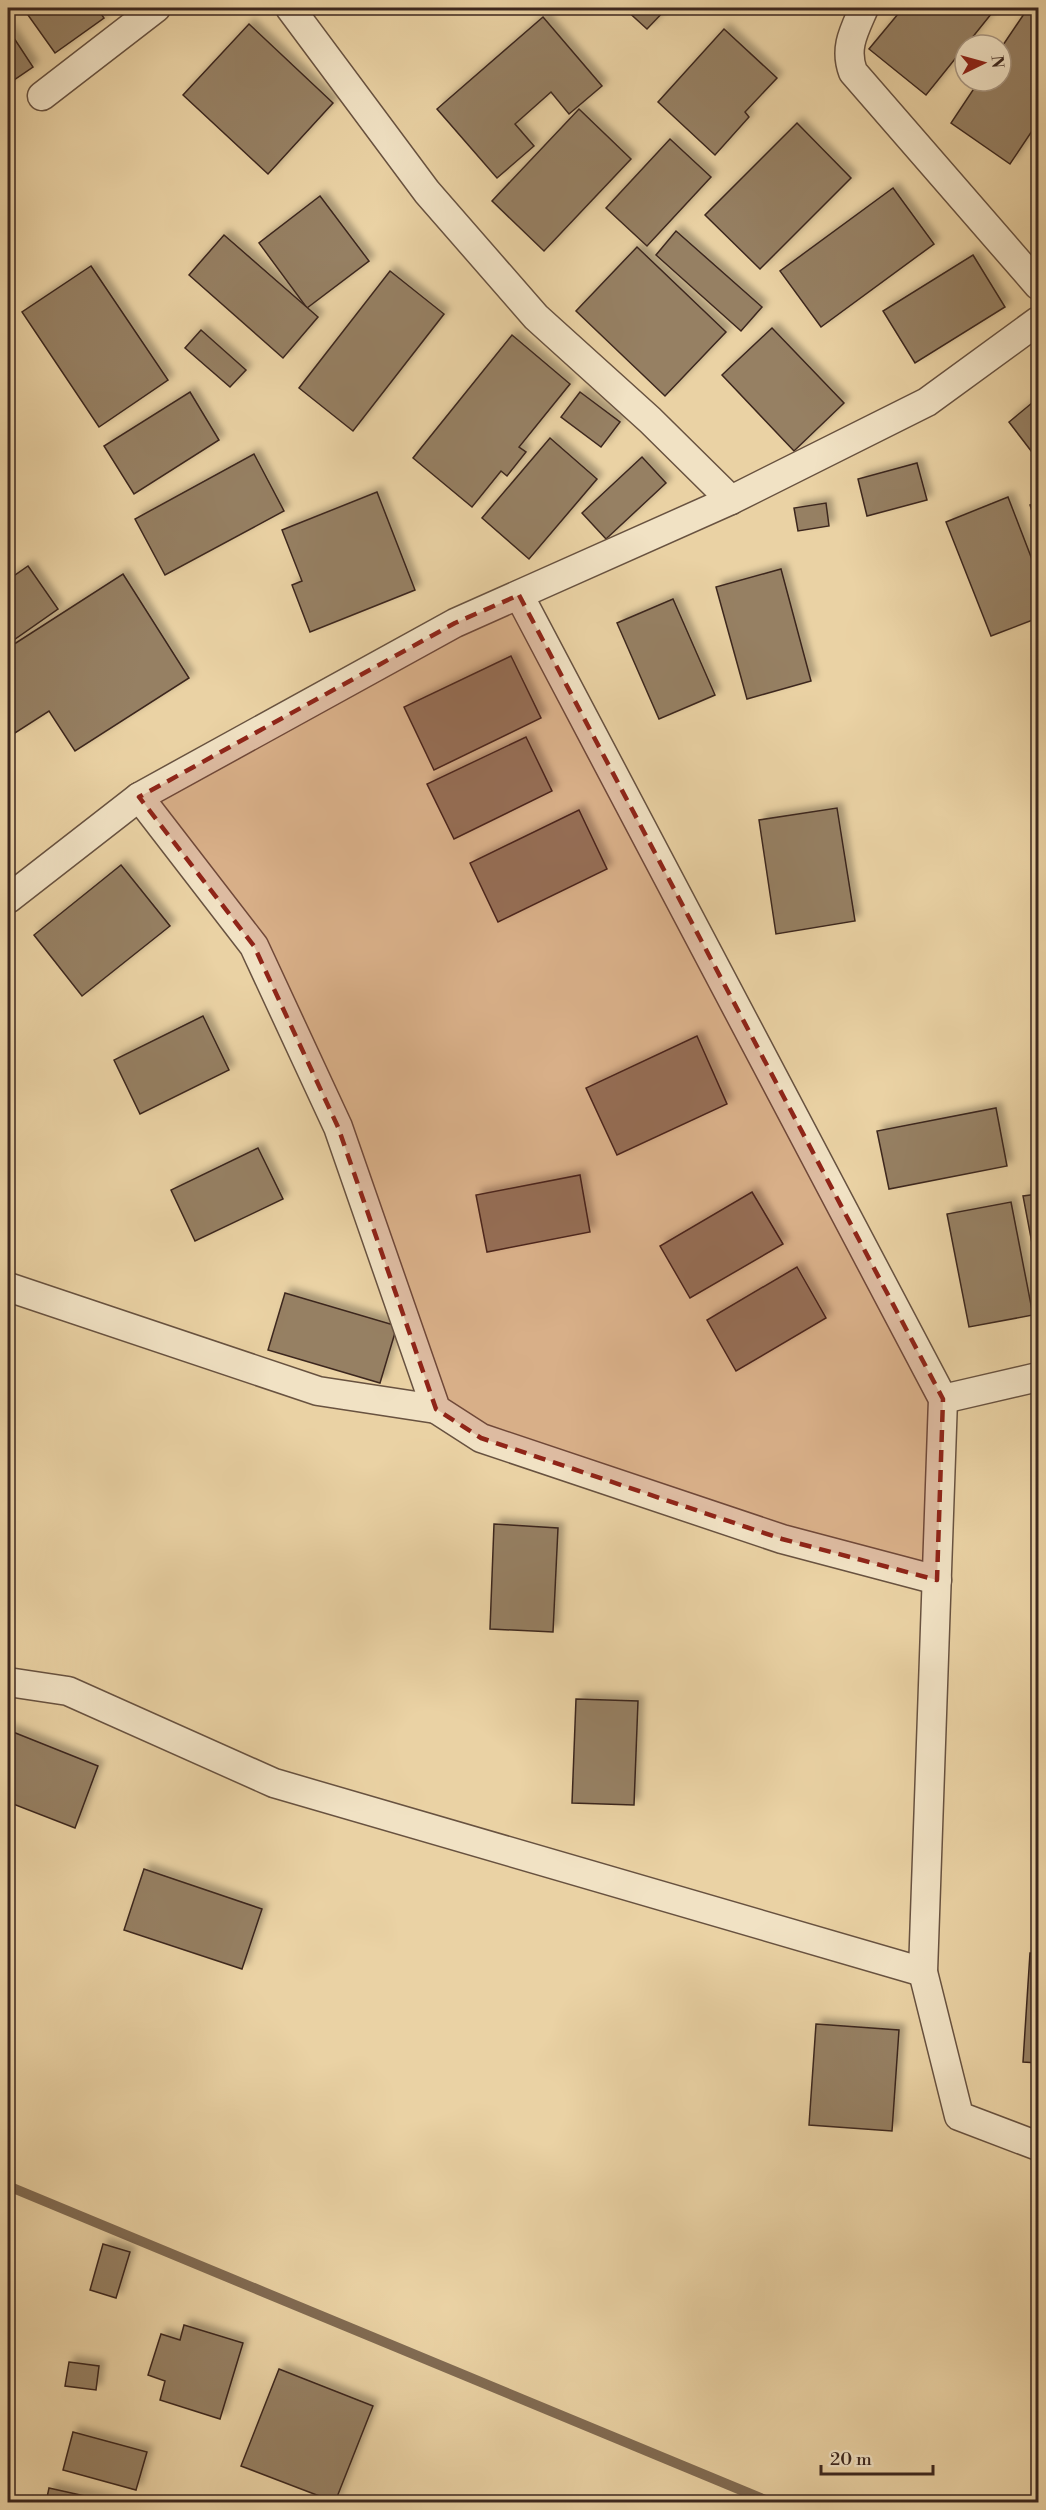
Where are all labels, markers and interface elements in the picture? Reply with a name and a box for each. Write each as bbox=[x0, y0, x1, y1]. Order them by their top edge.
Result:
north arrow bbox=[953, 33, 1013, 93]
text: N bbox=[986, 55, 1007, 69]
scale bar bbox=[821, 2438, 934, 2476]
text: 20 m bbox=[830, 2448, 872, 2471]

